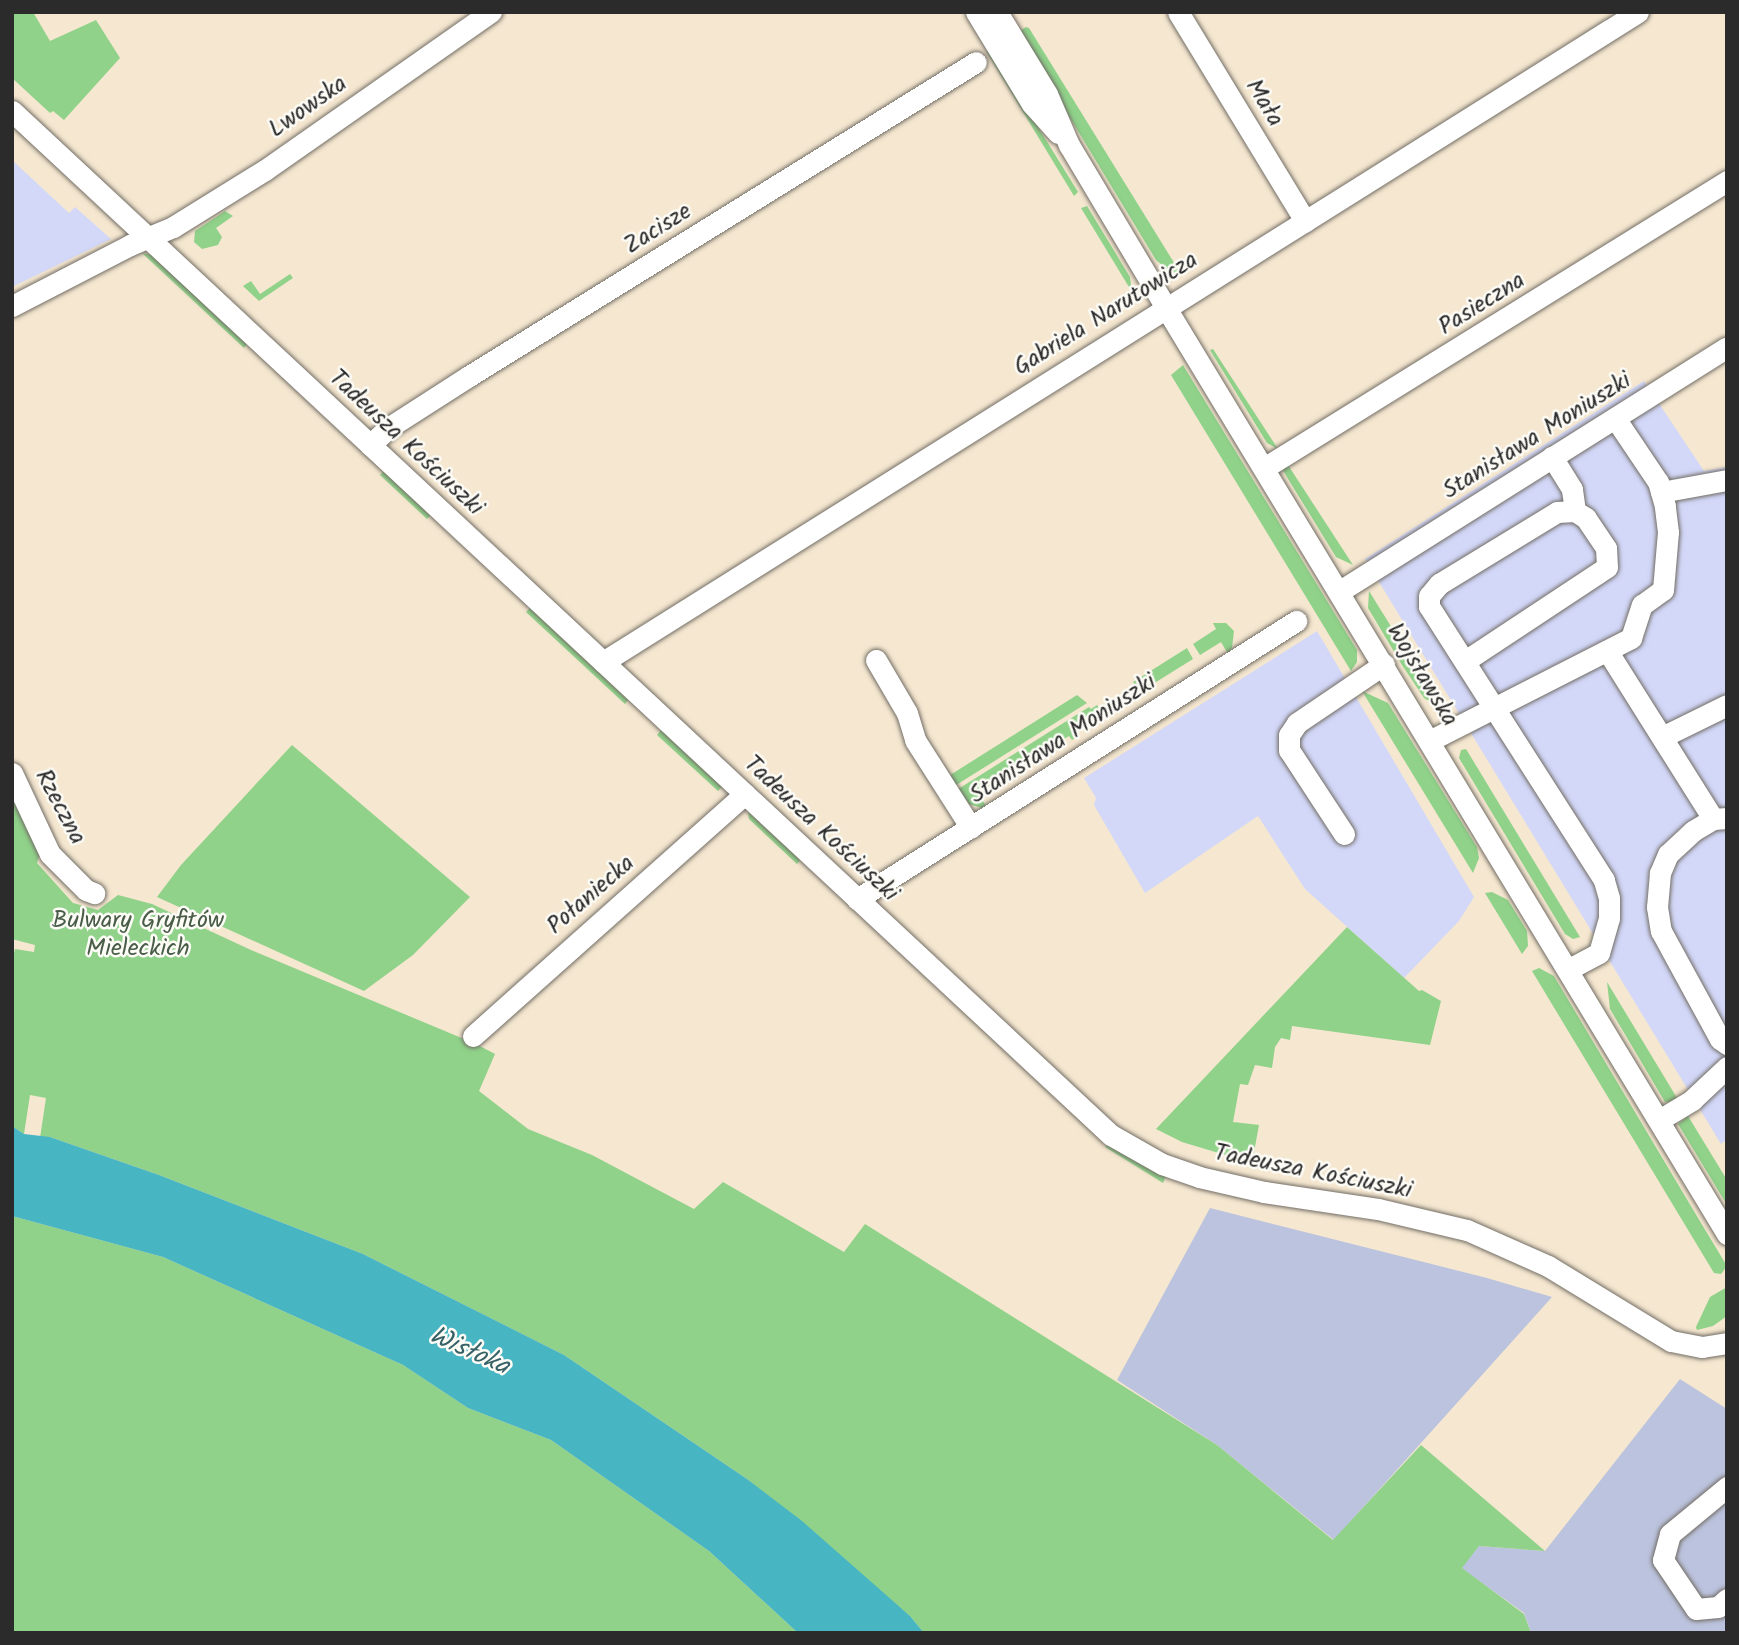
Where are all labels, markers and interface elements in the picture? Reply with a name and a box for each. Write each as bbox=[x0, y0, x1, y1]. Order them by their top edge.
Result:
street label: Lwowska bbox=[263, 70, 353, 144]
street label: Mała bbox=[1239, 74, 1289, 132]
street label: Zacisze bbox=[619, 197, 697, 261]
street label: Gabriela Narutowicza bbox=[1009, 246, 1203, 382]
street label: Pasieczna bbox=[1434, 266, 1530, 342]
street label: Tadeusza Kościuszki bbox=[323, 364, 489, 522]
street label: Stanisława Moniuszki bbox=[1438, 366, 1636, 506]
street label: Wojsławska bbox=[1380, 618, 1464, 732]
street label: Stanisława Moniuszki bbox=[964, 668, 1162, 810]
street label: Tadeusza Kościuszki bbox=[738, 750, 904, 908]
street label: Rzeczna bbox=[28, 765, 92, 849]
street label: Połaniecka bbox=[541, 849, 641, 941]
park label: Bulwary Gryfitów Mieleckich bbox=[52, 907, 224, 963]
street label: Tadeusza Kościuszki bbox=[1212, 1139, 1414, 1205]
water label: Wisłoka bbox=[425, 1321, 513, 1383]

